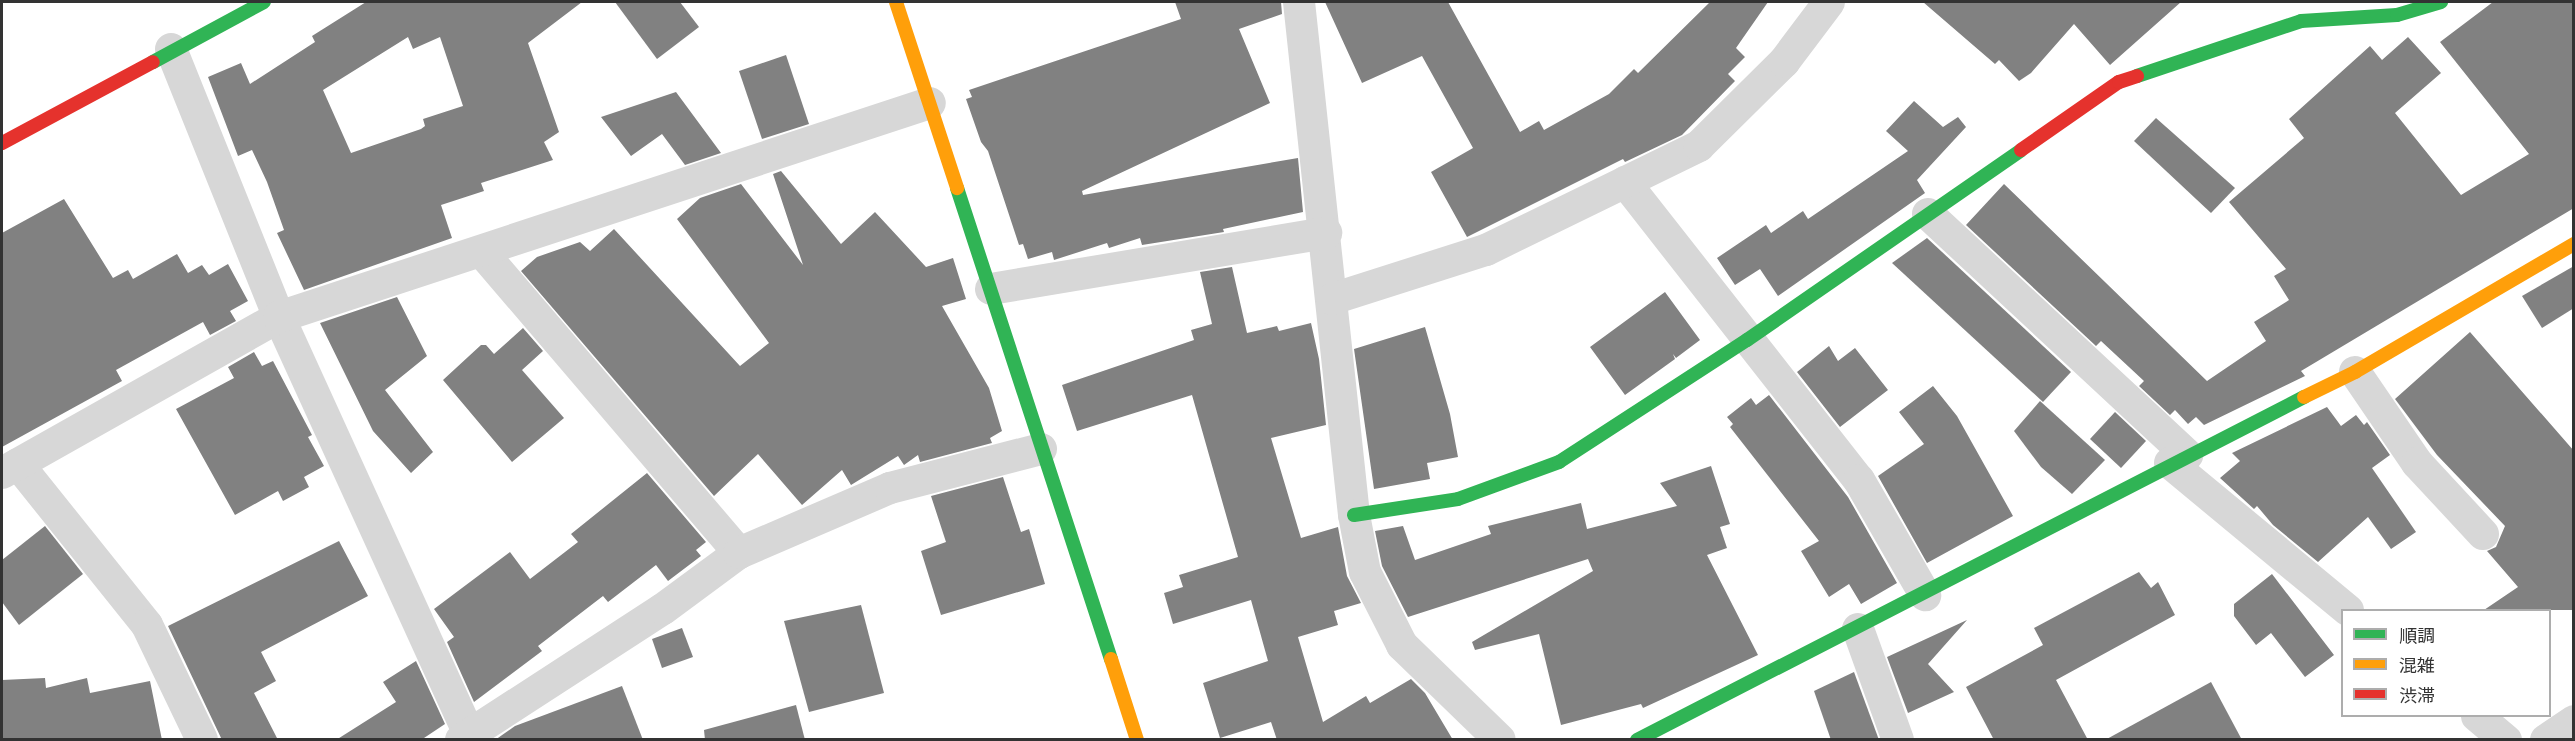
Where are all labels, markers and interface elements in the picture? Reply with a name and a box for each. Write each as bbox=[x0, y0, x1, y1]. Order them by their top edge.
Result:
legend bbox=[2341, 609, 2551, 717]
text: 順調 bbox=[2399, 624, 2435, 647]
text: 混雑 bbox=[2399, 654, 2435, 677]
text: 渋滞 bbox=[2399, 684, 2435, 707]

